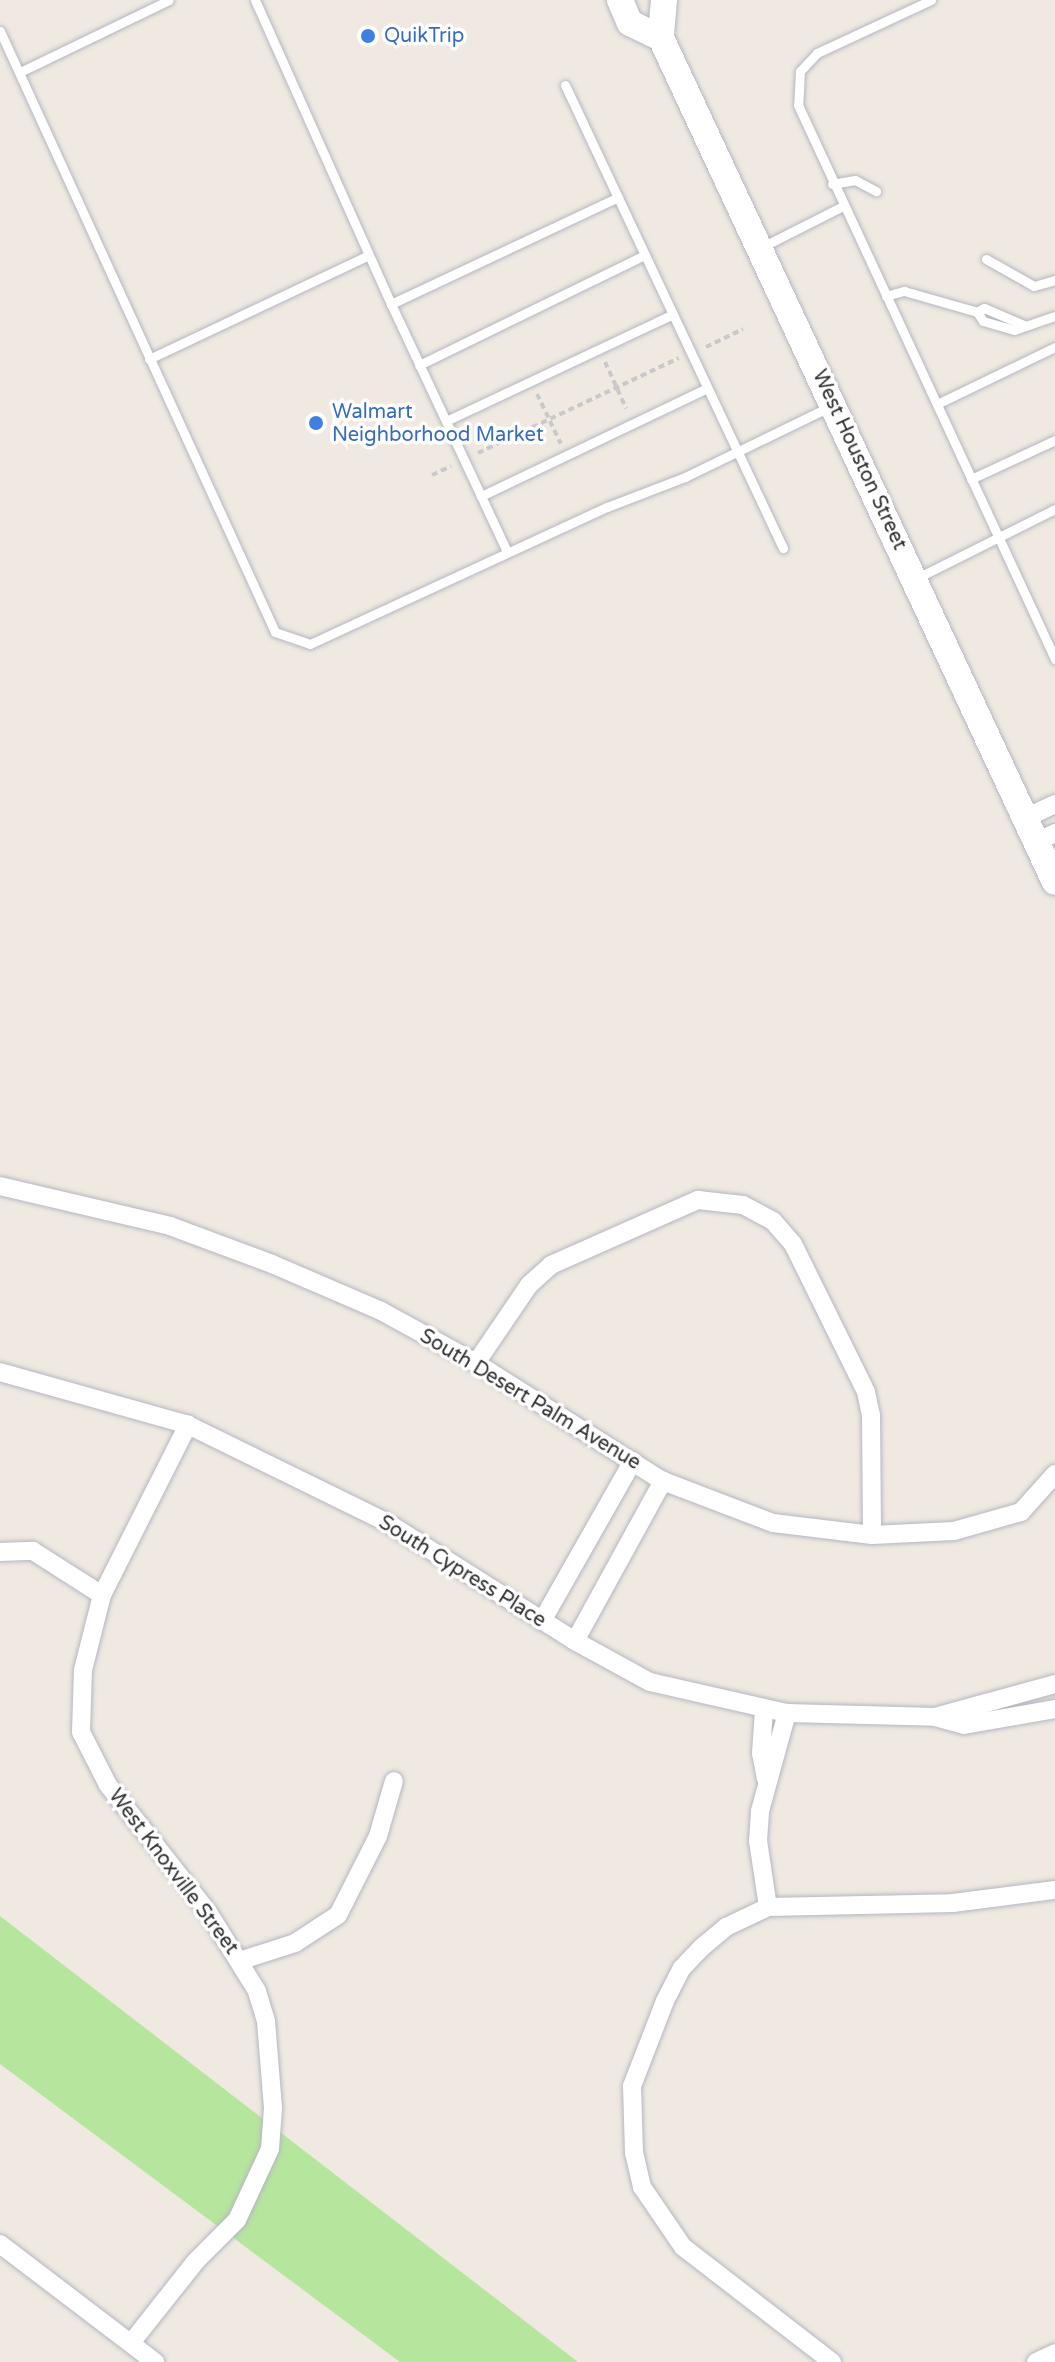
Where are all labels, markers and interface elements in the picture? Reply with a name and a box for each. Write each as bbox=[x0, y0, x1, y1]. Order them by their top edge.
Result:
place label: QuikTrip bbox=[384, 24, 464, 48]
marker: QuikTrip bbox=[359, 27, 377, 45]
street label: West Houston Street bbox=[807, 366, 911, 554]
place label: Walmart Neighborhood Market bbox=[332, 400, 544, 447]
marker: Walmart Neighborhood Market bbox=[307, 414, 325, 432]
street label: South Desert Palm Avenue bbox=[415, 1324, 645, 1476]
street label: South Cypress Place bbox=[374, 1511, 550, 1633]
street label: West Knoxville Street bbox=[103, 1785, 243, 1959]

